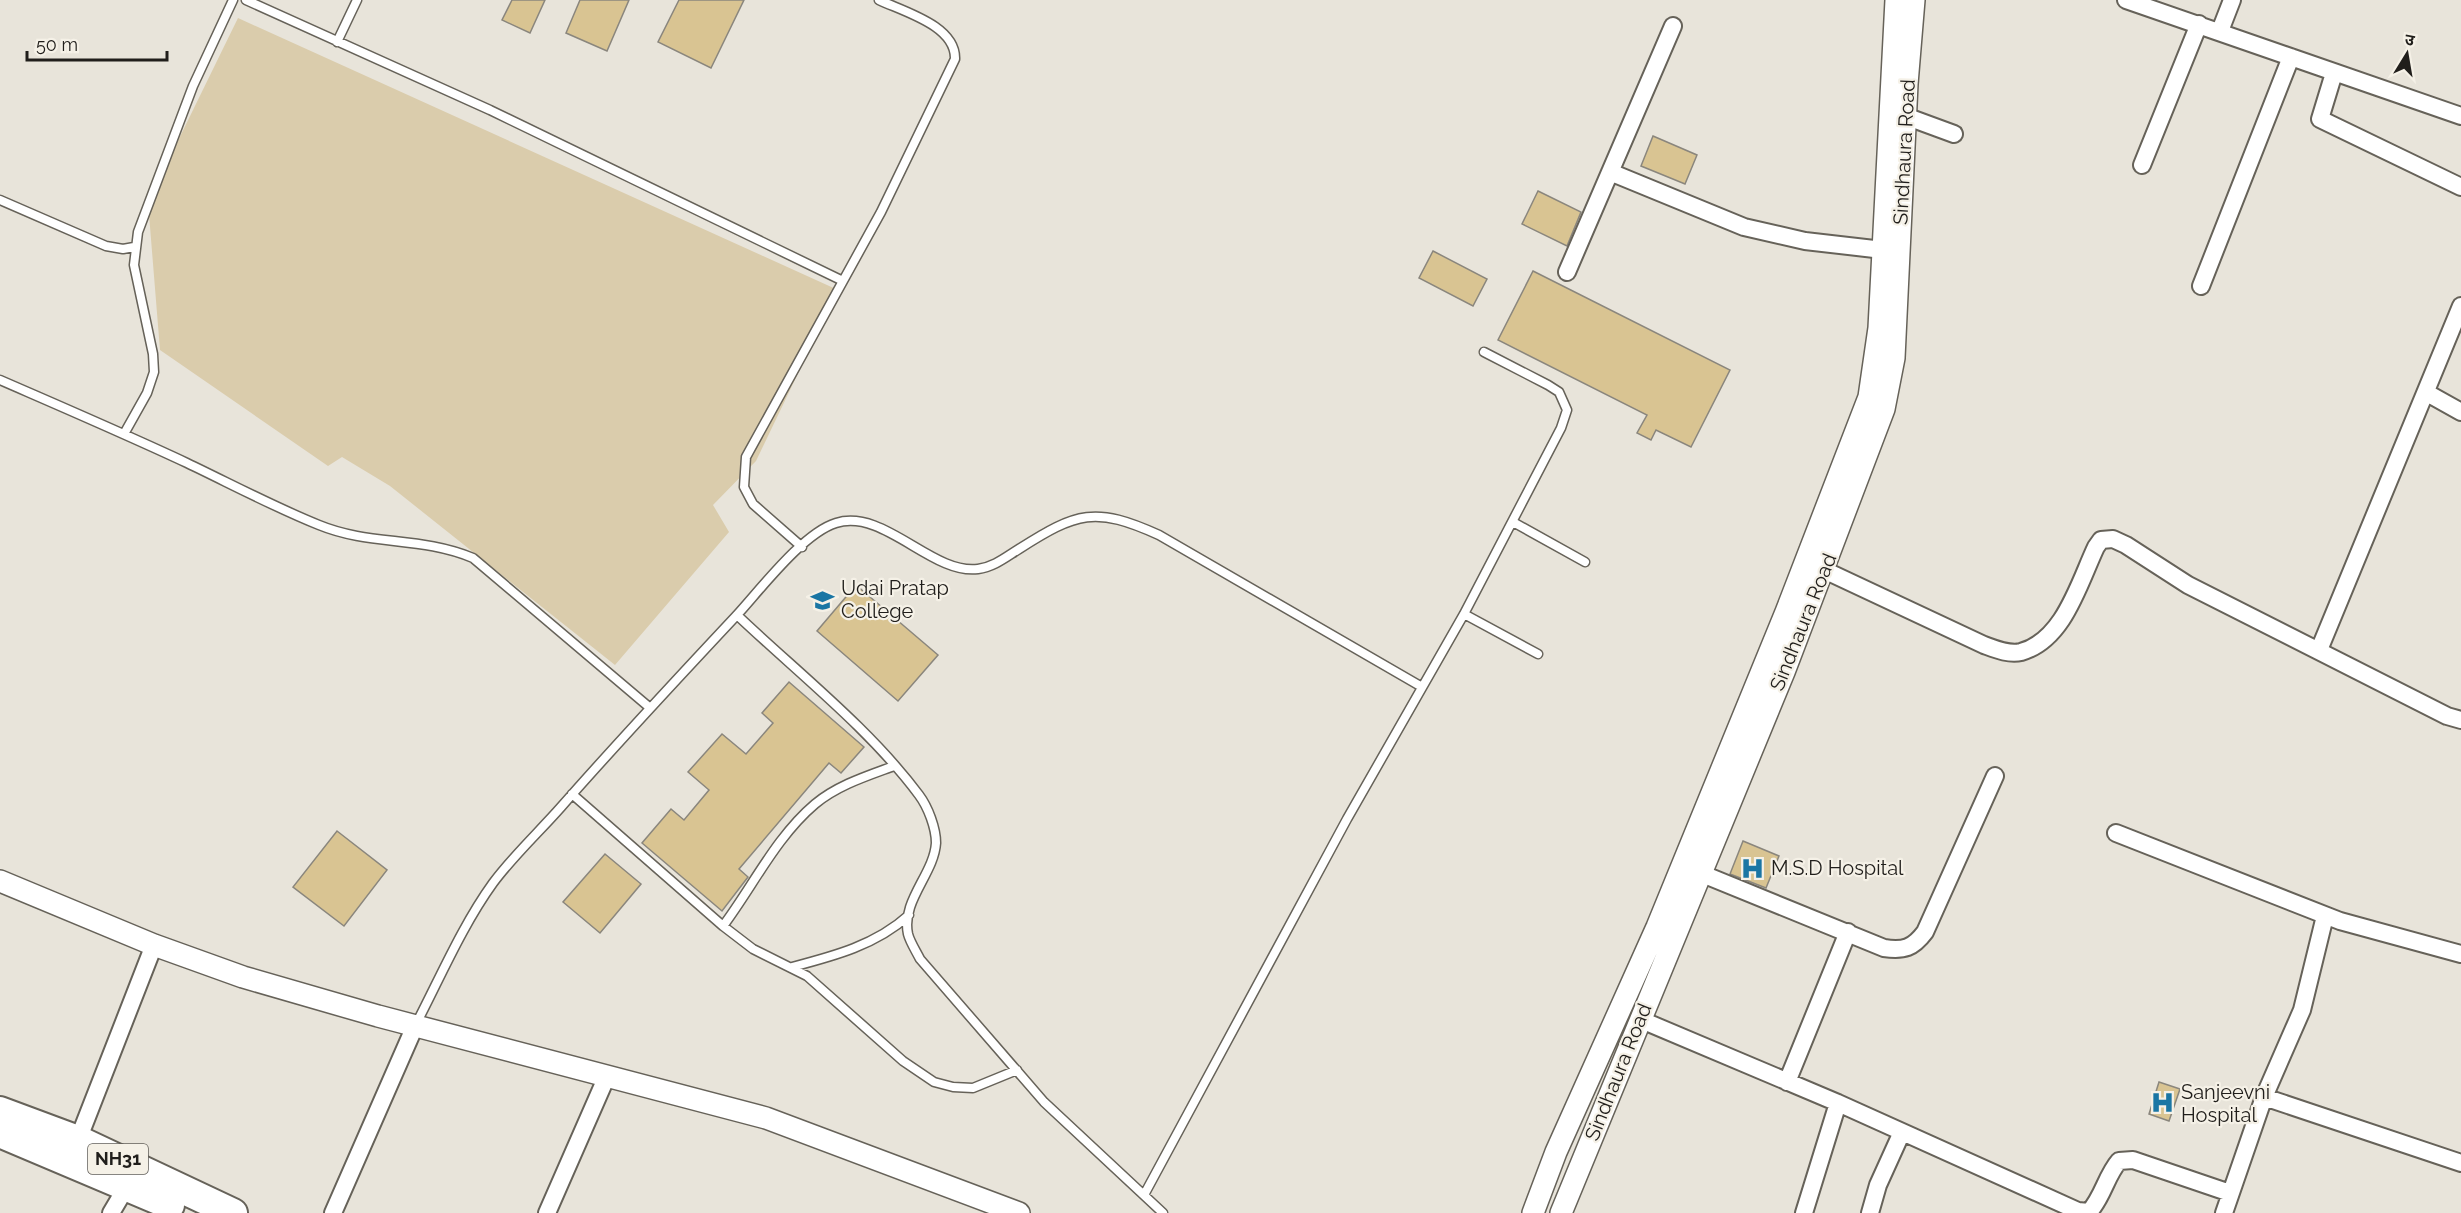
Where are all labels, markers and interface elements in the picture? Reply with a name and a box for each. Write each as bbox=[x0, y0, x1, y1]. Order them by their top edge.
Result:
scale bar bbox=[27, 24, 166, 62]
north arrow bbox=[2377, 24, 2437, 84]
text: उ bbox=[2403, 30, 2417, 50]
text: 50 m bbox=[36, 34, 78, 55]
street label: Sindhaura Road bbox=[1888, 78, 1920, 226]
street label: Sindhaura Road bbox=[1765, 550, 1841, 694]
place label: Udai Pratap College bbox=[841, 576, 949, 623]
school or university icon: Udai Pratap College bbox=[810, 587, 836, 613]
hospital icon: M.S.D Hospital bbox=[1740, 855, 1766, 881]
place label: M.S.D Hospital bbox=[1771, 856, 1904, 880]
street label: Sindhaura Road bbox=[1580, 1000, 1656, 1144]
place label: Sanjeevni Hospital bbox=[2181, 1080, 2270, 1127]
hospital icon: Sanjeevni Hospital bbox=[2150, 1090, 2176, 1116]
road number: NH31 bbox=[88, 1144, 148, 1174]

